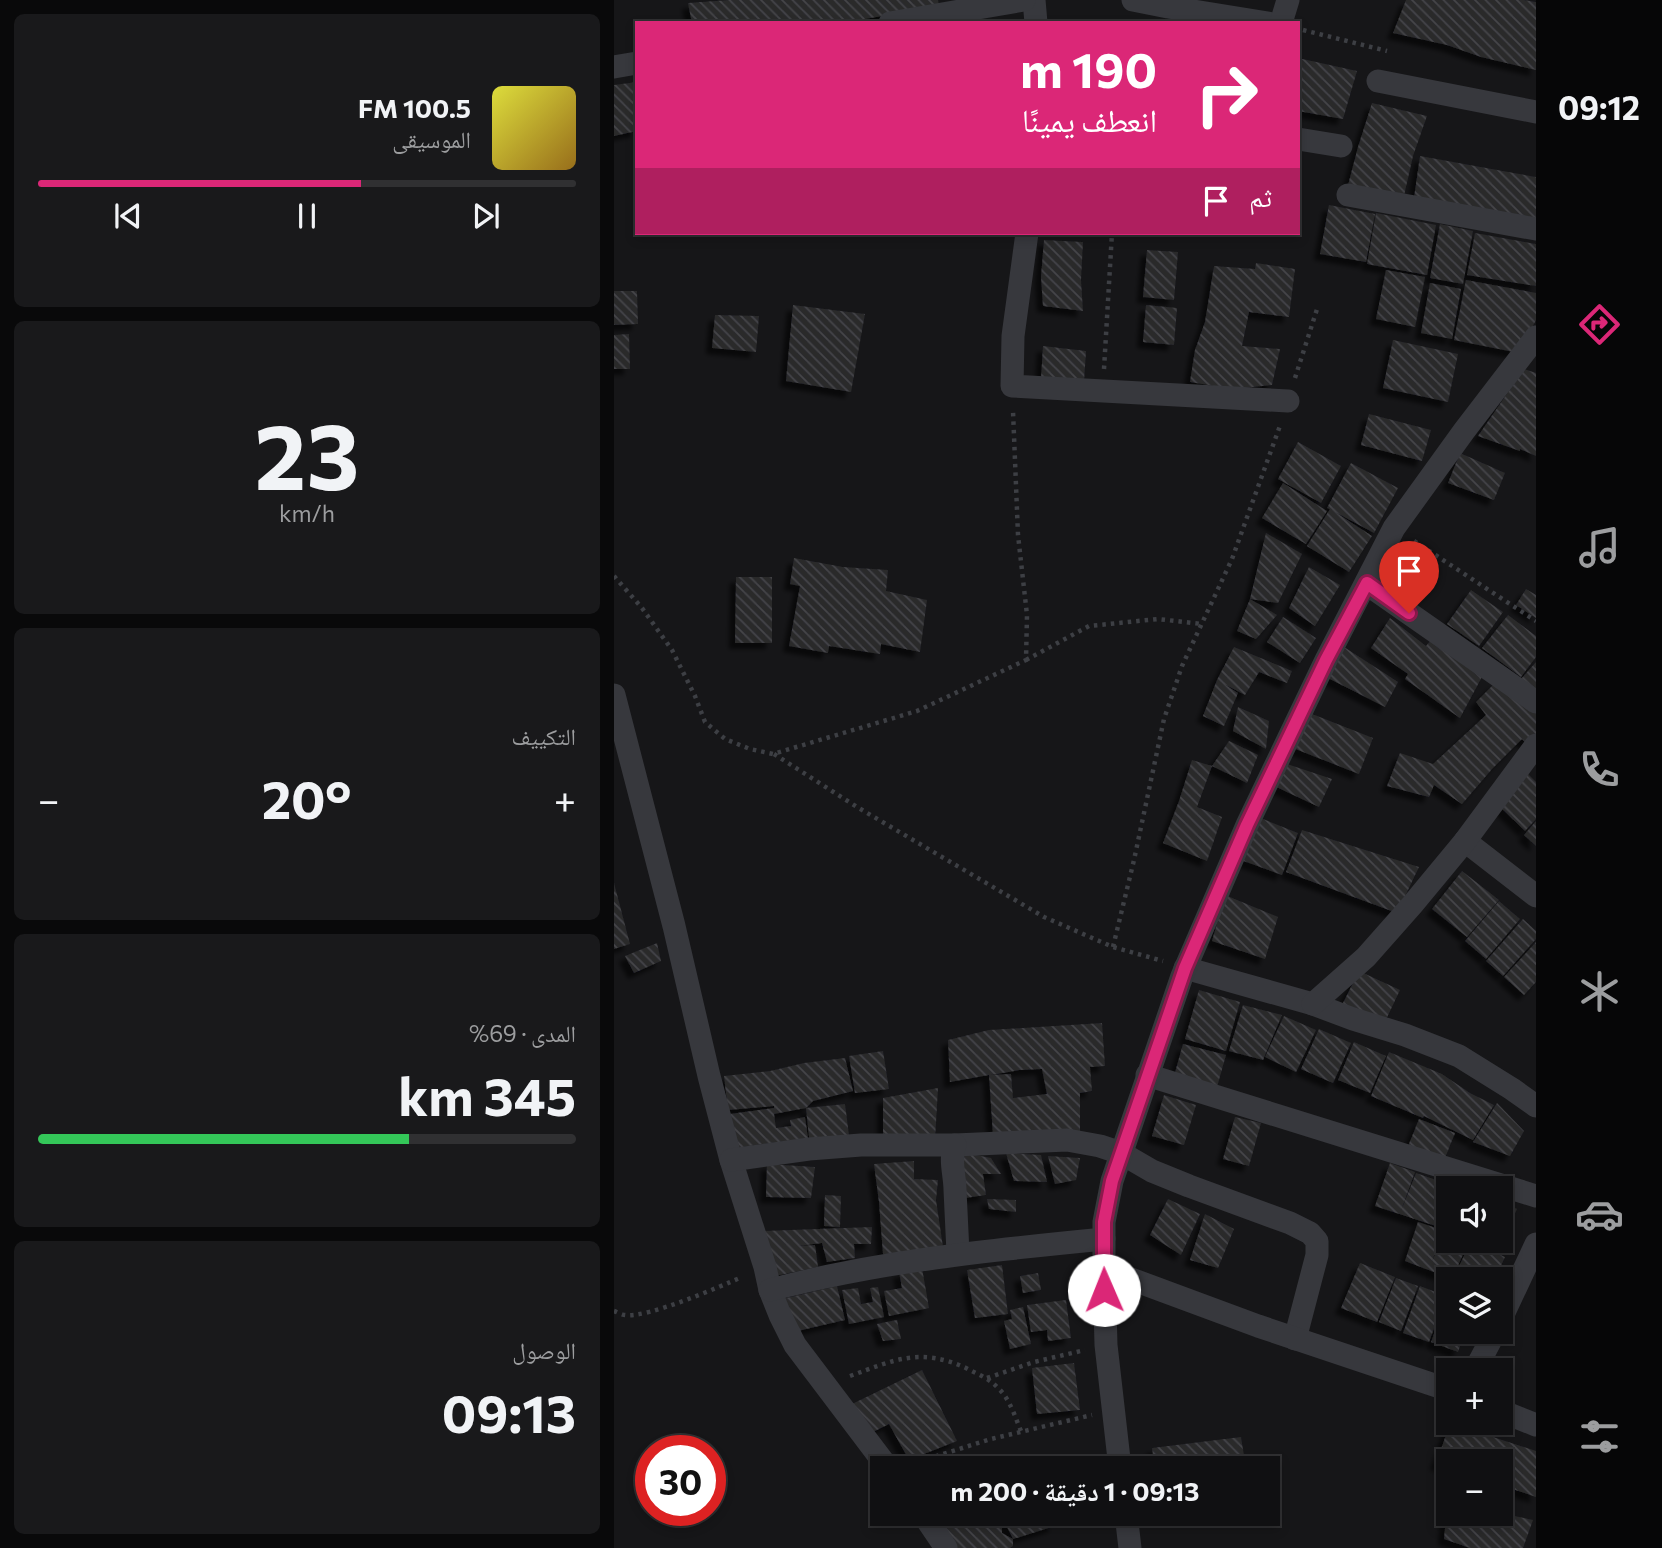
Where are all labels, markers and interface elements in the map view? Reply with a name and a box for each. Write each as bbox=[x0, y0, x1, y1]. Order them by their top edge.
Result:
text: 190 m bbox=[1020, 38, 1157, 98]
icon: right bbox=[1181, 49, 1272, 140]
text: 09:12 bbox=[1558, 87, 1640, 127]
text: 100.5 FM bbox=[358, 92, 471, 123]
text: انعطف يمينًا bbox=[1022, 99, 1157, 139]
text: الموسيقى bbox=[392, 125, 471, 153]
text: ثم bbox=[1249, 181, 1272, 212]
icon: arrive bbox=[1197, 182, 1235, 220]
icon: previous bbox=[109, 197, 147, 235]
icon: pause bbox=[288, 197, 326, 235]
icon: next bbox=[467, 197, 505, 235]
icon: directions bbox=[1575, 300, 1624, 349]
text: 23 bbox=[255, 397, 359, 509]
text: km/h bbox=[279, 499, 335, 527]
icon: music bbox=[1575, 523, 1624, 572]
pin bbox=[1379, 541, 1439, 613]
icon: arrive bbox=[1390, 552, 1428, 590]
text: التكييف bbox=[511, 722, 576, 750]
icon: phone bbox=[1575, 745, 1624, 794]
text: 20° bbox=[262, 766, 352, 830]
text: − bbox=[38, 775, 60, 822]
text: + bbox=[554, 775, 576, 822]
icon: climate bbox=[1575, 967, 1624, 1016]
text: المدى · 69% bbox=[469, 1019, 576, 1047]
text: 345 km bbox=[398, 1063, 576, 1127]
map controls bbox=[1436, 1176, 1513, 1526]
button: sound bbox=[1436, 1176, 1513, 1253]
icon: car bbox=[1575, 1190, 1624, 1239]
position arrow bbox=[1067, 1253, 1141, 1327]
button: layers bbox=[1436, 1267, 1513, 1344]
text: الوصول bbox=[512, 1336, 576, 1364]
button: + bbox=[1436, 1358, 1513, 1435]
text: 09:13 bbox=[442, 1380, 576, 1444]
icon: filters bbox=[1575, 1412, 1624, 1461]
speed limit sign: 30 bbox=[635, 1435, 726, 1526]
button: − bbox=[1436, 1449, 1513, 1526]
text: 09:13 · 1 دقيقة · 200 m bbox=[951, 1475, 1199, 1506]

